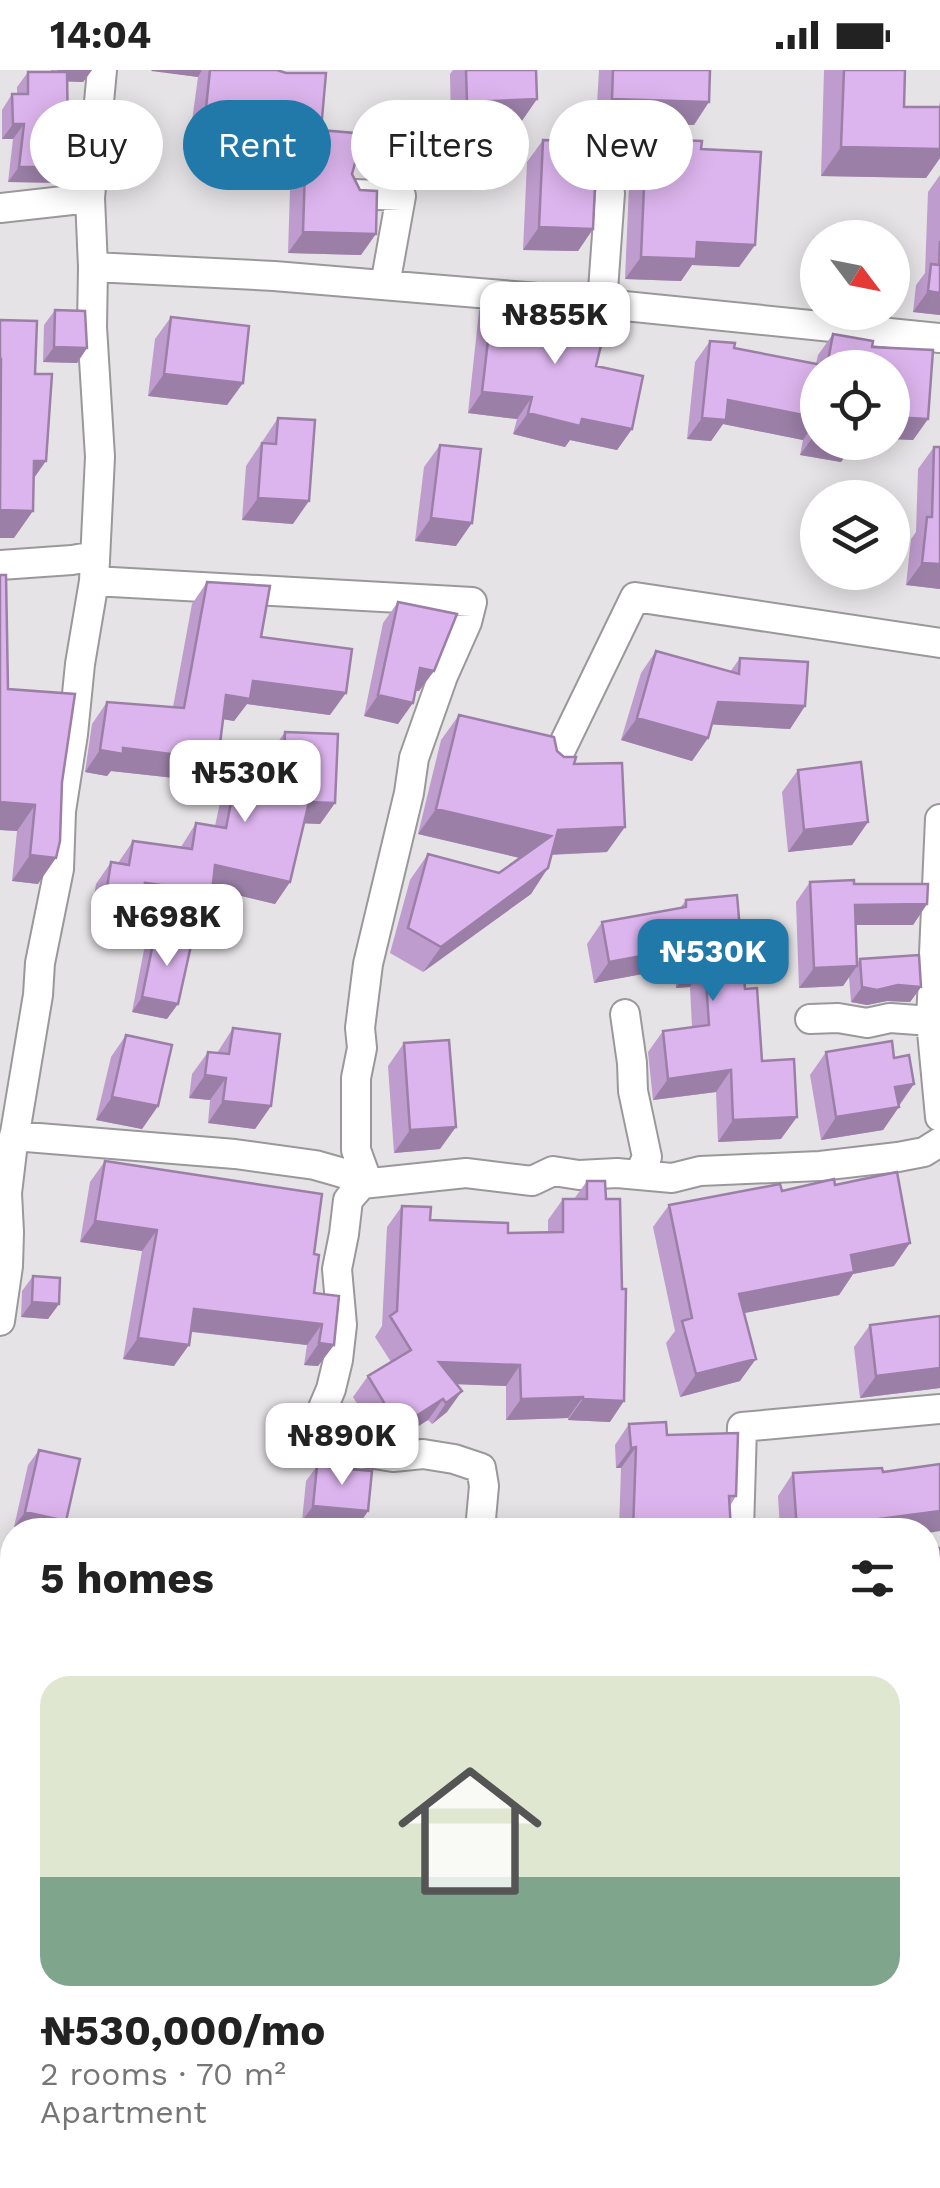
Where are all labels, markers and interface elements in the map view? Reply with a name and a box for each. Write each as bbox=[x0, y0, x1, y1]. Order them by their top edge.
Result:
text: 14:04 bbox=[50, 13, 151, 57]
chip: Buy bbox=[30, 100, 163, 190]
chip: Rent bbox=[183, 100, 331, 190]
chip: Filters bbox=[351, 100, 529, 190]
chip: New bbox=[549, 100, 693, 190]
north arrow bbox=[800, 220, 910, 330]
map controls bbox=[800, 220, 910, 590]
pin: ₦855K bbox=[485, 282, 625, 367]
text: ₦855K bbox=[502, 295, 608, 333]
button: locate bbox=[800, 350, 910, 460]
button: layers bbox=[800, 480, 910, 590]
pin: ₦530K bbox=[175, 740, 315, 825]
text: ₦530K bbox=[192, 753, 298, 791]
pin: ₦698K bbox=[97, 884, 237, 969]
text: ₦698K bbox=[113, 897, 221, 935]
pin: ₦530K bbox=[643, 919, 783, 1004]
text: ₦530K bbox=[660, 932, 766, 970]
pin: ₦890K bbox=[272, 1403, 412, 1488]
text: ₦890K bbox=[288, 1416, 396, 1454]
icon: filters bbox=[845, 1551, 900, 1606]
text: 5 homes bbox=[40, 1554, 214, 1603]
icon: home bbox=[380, 1741, 560, 1921]
text: ₦530,000/mo bbox=[40, 2006, 325, 2055]
text: 2 rooms · 70 m² bbox=[40, 2055, 286, 2093]
text: Apartment bbox=[40, 2093, 207, 2131]

